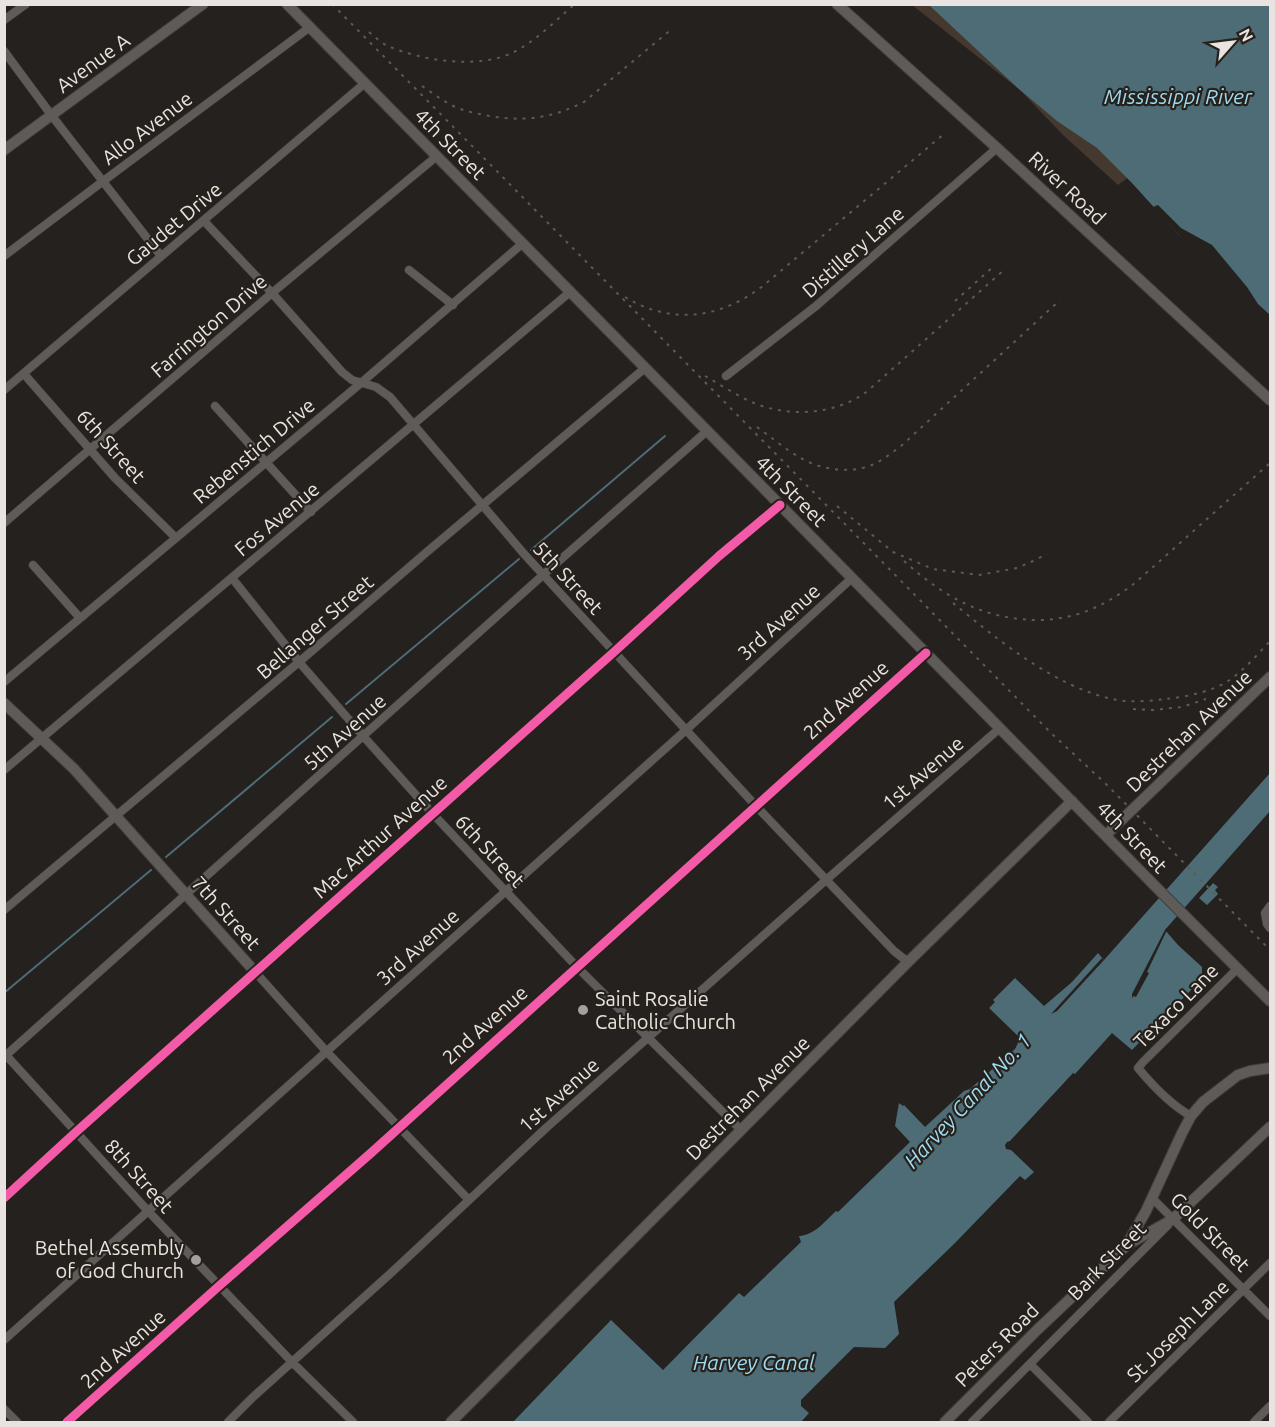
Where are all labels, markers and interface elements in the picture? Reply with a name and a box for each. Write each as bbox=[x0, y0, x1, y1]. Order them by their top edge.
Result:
north arrow bbox=[1203, 12, 1263, 72]
text: N bbox=[1235, 25, 1257, 44]
street label: Avenue A bbox=[52, 28, 134, 97]
water label: Mississippi River bbox=[1104, 84, 1253, 108]
street label: Allo Avenue bbox=[97, 86, 196, 169]
street label: 4th Street bbox=[410, 103, 491, 184]
street label: River Road bbox=[1024, 146, 1110, 229]
street label: Gaudet Drive bbox=[121, 177, 226, 270]
street label: Distillery Lane bbox=[797, 201, 908, 302]
street label: Farrington Drive bbox=[146, 269, 271, 382]
street label: Rebenstich Drive bbox=[188, 393, 319, 508]
street label: 6th Street bbox=[72, 404, 150, 487]
street label: 4th Street bbox=[751, 450, 832, 531]
street label: Fos Avenue bbox=[230, 477, 323, 560]
street label: 5th Street bbox=[529, 537, 608, 619]
street label: Bellanger Street bbox=[252, 570, 378, 683]
street label: 3rd Avenue bbox=[733, 579, 824, 664]
street label: 2nd Avenue bbox=[798, 655, 893, 744]
street label: Destrehan Avenue bbox=[1121, 665, 1256, 796]
street label: 5th Avenue bbox=[299, 689, 390, 774]
street label: 1st Avenue bbox=[877, 731, 968, 814]
street label: Mac Arthur Avenue bbox=[308, 770, 451, 903]
street label: 4th Street bbox=[1092, 796, 1172, 877]
street label: 6th Street bbox=[451, 810, 530, 892]
street label: 7th Street bbox=[187, 871, 265, 954]
street label: 3rd Avenue bbox=[372, 904, 463, 989]
street label: Texaco Lane bbox=[1129, 959, 1223, 1053]
street label: 2nd Avenue bbox=[437, 980, 532, 1069]
place label: Saint Rosalie Catholic Church bbox=[595, 987, 736, 1033]
marker: Saint Rosalie Catholic Church bbox=[576, 1003, 590, 1017]
water label: Harvey Canal No. 1 bbox=[899, 1028, 1036, 1172]
street label: Destrehan Avenue bbox=[681, 1031, 814, 1164]
street label: 1st Avenue bbox=[514, 1053, 603, 1137]
street label: 8th Street bbox=[100, 1134, 178, 1217]
street label: Gold Street bbox=[1166, 1187, 1255, 1276]
street label: Bark Street bbox=[1063, 1217, 1151, 1305]
place label: Bethel Assembly of God Church bbox=[35, 1236, 184, 1282]
marker: Bethel Assembly of God Church bbox=[189, 1253, 203, 1267]
street label: St Joseph Lane bbox=[1122, 1275, 1233, 1386]
street label: Peters Road bbox=[950, 1298, 1043, 1391]
street label: 2nd Avenue bbox=[75, 1304, 170, 1393]
water label: Harvey Canal bbox=[693, 1350, 815, 1374]

